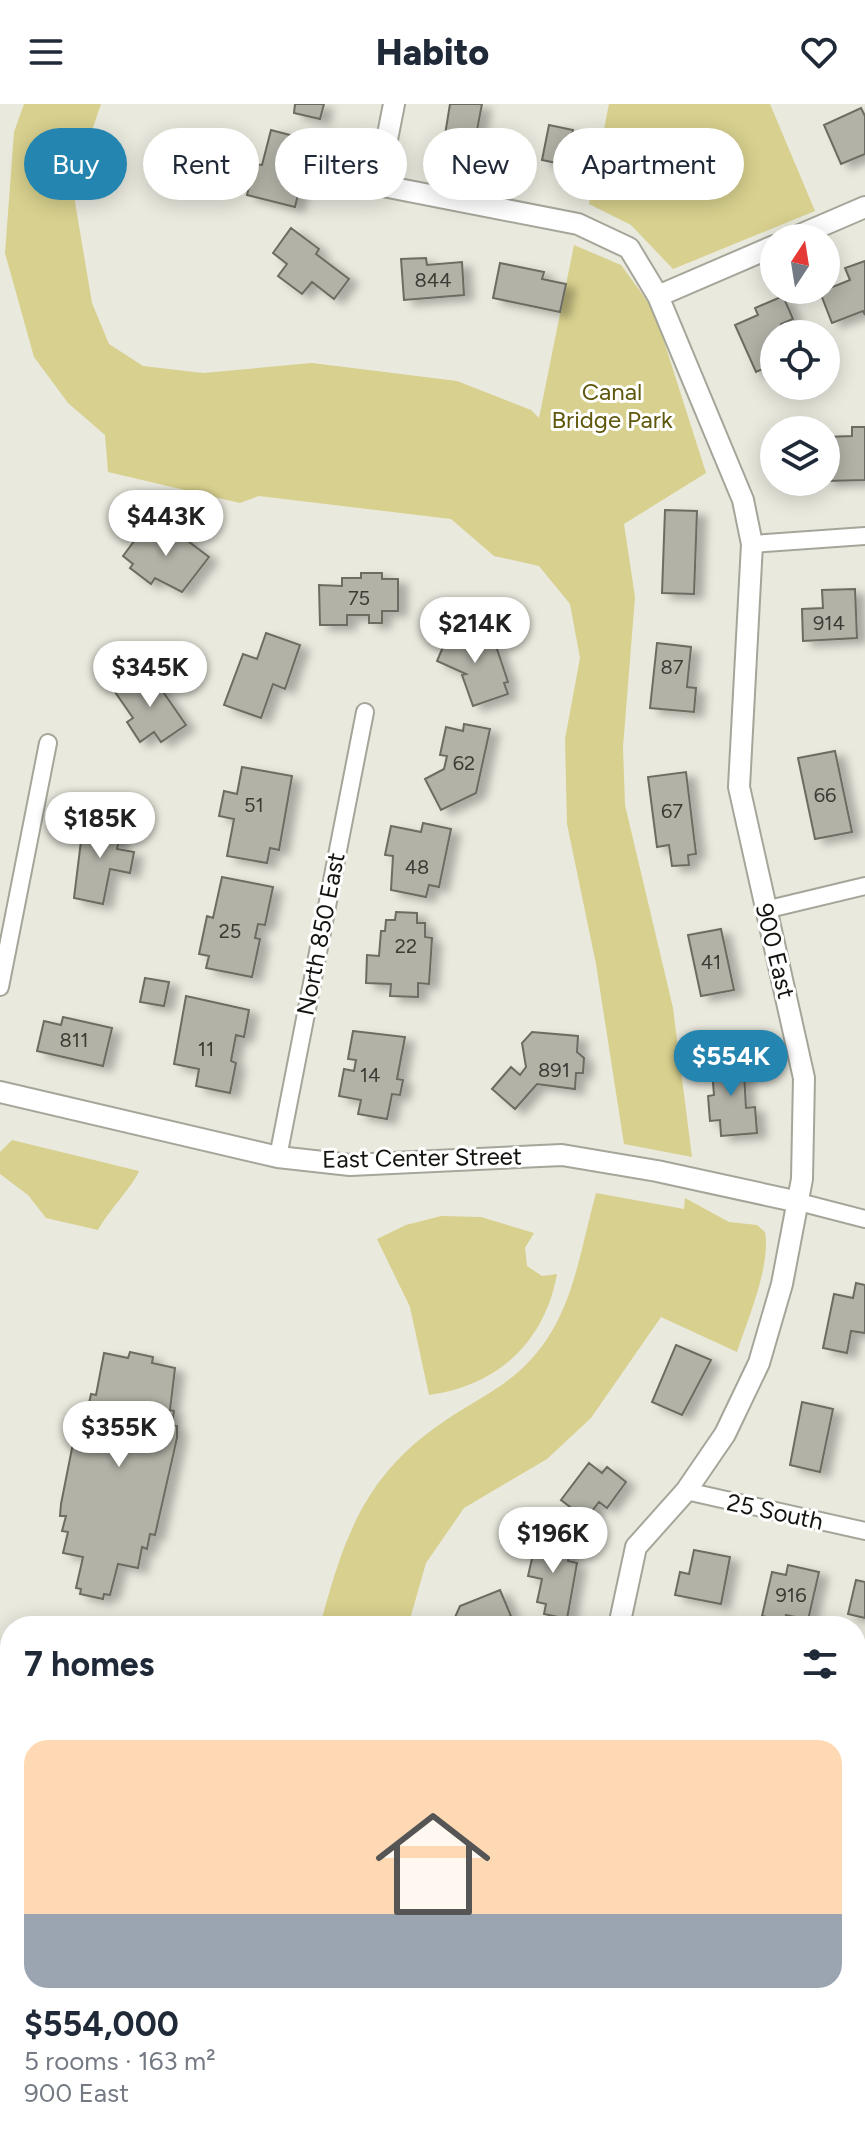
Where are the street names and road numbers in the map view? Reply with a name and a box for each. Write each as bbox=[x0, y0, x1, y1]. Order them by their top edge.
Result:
street label: North 850 East bbox=[290, 850, 351, 1018]
street label: 900 East bbox=[750, 900, 801, 1001]
street label: East Center Street bbox=[322, 1141, 522, 1174]
street label: 25 South bbox=[724, 1487, 826, 1536]

